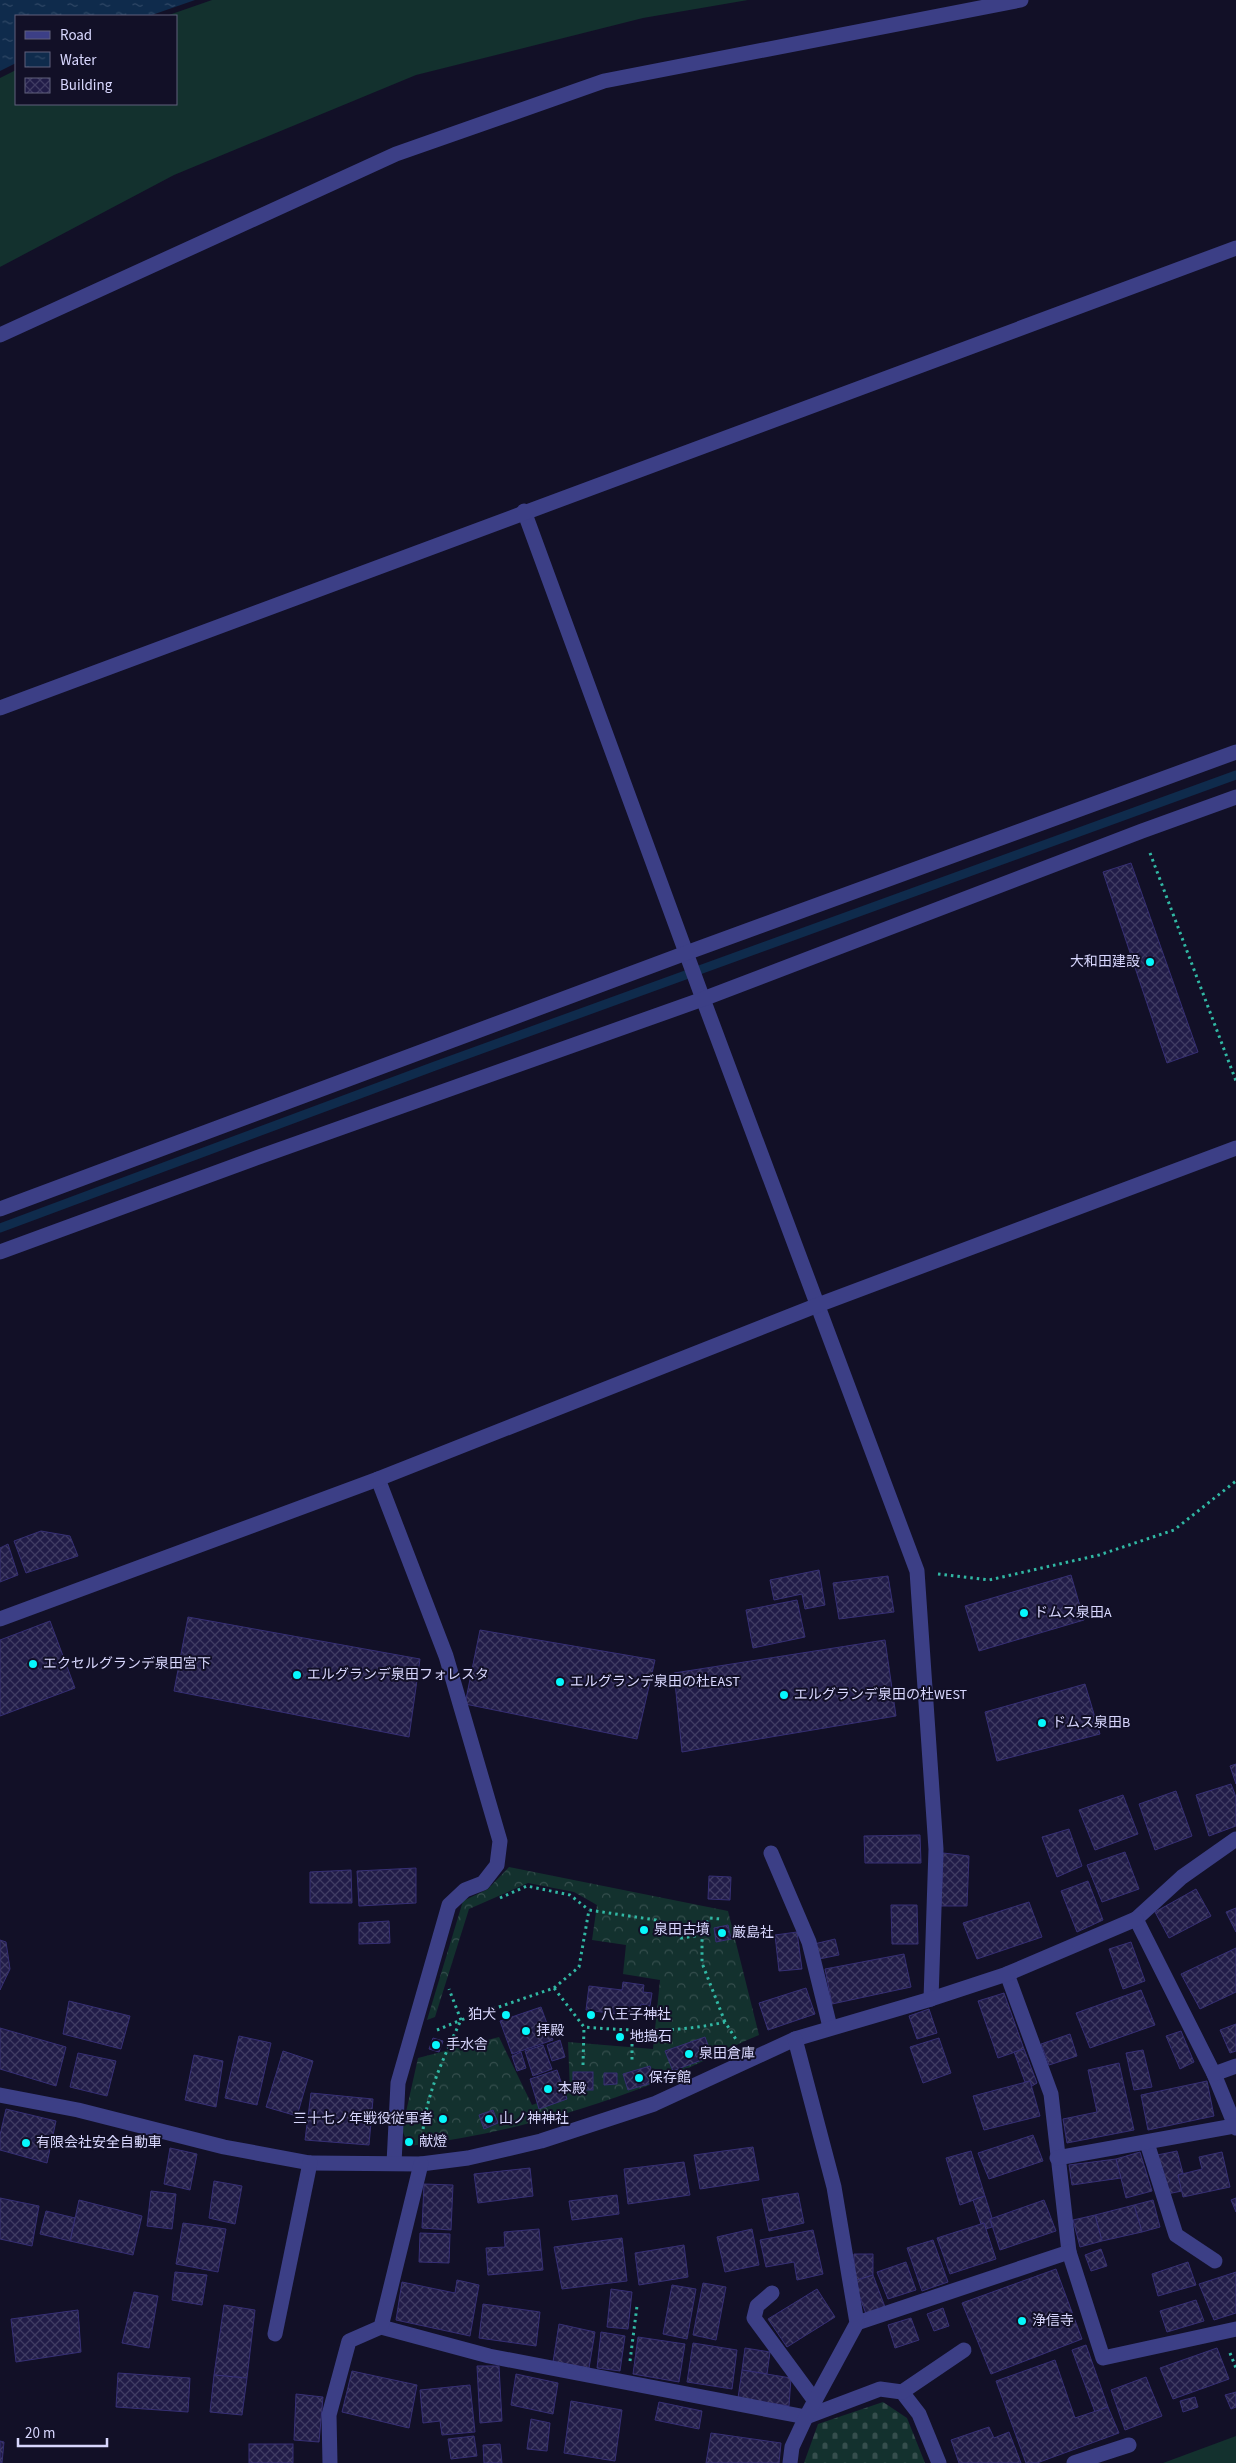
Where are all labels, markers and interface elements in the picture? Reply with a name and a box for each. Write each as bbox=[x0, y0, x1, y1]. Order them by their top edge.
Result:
legend bbox=[15, 15, 178, 105]
text: Road bbox=[60, 25, 92, 46]
text: Water bbox=[60, 50, 97, 71]
text: Building bbox=[60, 75, 113, 96]
place label: 大和田建設 bbox=[1070, 952, 1140, 972]
marker: 大和田建設 bbox=[1144, 956, 1156, 968]
place label: ドムス泉田A bbox=[1034, 1603, 1112, 1623]
marker: ドムス泉田A bbox=[1018, 1607, 1030, 1619]
place label: エクセルグランデ泉田宮下 bbox=[43, 1654, 211, 1674]
marker: エクセルグランデ泉田宮下 bbox=[27, 1658, 39, 1670]
place label: エルグランデ泉田フォレスタ bbox=[307, 1665, 489, 1685]
marker: エルグランデ泉田フォレスタ bbox=[291, 1669, 303, 1681]
place label: エルグランデ泉田の杜EAST bbox=[570, 1672, 740, 1692]
marker: エルグランデ泉田の杜EAST bbox=[554, 1676, 566, 1688]
place label: エルグランデ泉田の杜WEST bbox=[794, 1685, 968, 1705]
marker: エルグランデ泉田の杜WEST bbox=[778, 1689, 790, 1701]
place label: ドムス泉田B bbox=[1052, 1713, 1130, 1733]
marker: ドムス泉田B bbox=[1036, 1717, 1048, 1729]
place label: 泉田古墳 bbox=[654, 1920, 710, 1940]
place label: 厳島社 bbox=[732, 1923, 774, 1943]
marker: 泉田古墳 bbox=[638, 1924, 650, 1936]
marker: 厳島社 bbox=[716, 1927, 728, 1939]
place label: 狛犬 bbox=[468, 2005, 496, 2025]
place label: 八王子神社 bbox=[601, 2005, 671, 2025]
marker: 狛犬 bbox=[500, 2009, 512, 2021]
marker: 八王子神社 bbox=[585, 2009, 597, 2021]
place label: 拝殿 bbox=[536, 2021, 564, 2041]
marker: 拝殿 bbox=[520, 2025, 532, 2037]
place label: 地搗石 bbox=[630, 2027, 672, 2047]
marker: 地搗石 bbox=[614, 2031, 626, 2043]
place label: 手水舎 bbox=[446, 2035, 488, 2055]
marker: 手水舎 bbox=[430, 2039, 442, 2051]
place label: 泉田倉庫 bbox=[699, 2044, 755, 2064]
marker: 泉田倉庫 bbox=[683, 2048, 695, 2060]
place label: 保存館 bbox=[649, 2068, 691, 2088]
marker: 保存館 bbox=[633, 2072, 645, 2084]
place label: 本殿 bbox=[558, 2079, 586, 2099]
marker: 本殿 bbox=[542, 2083, 554, 2095]
place label: 三十七ノ年戦役従軍者 bbox=[293, 2109, 433, 2129]
place label: 山ノ神神社 bbox=[499, 2109, 569, 2129]
marker: 三十七ノ年戦役従軍者 bbox=[437, 2113, 449, 2125]
marker: 山ノ神神社 bbox=[483, 2113, 495, 2125]
place label: 献燈 bbox=[419, 2132, 447, 2152]
place label: 有限会社安全自動車 bbox=[36, 2133, 162, 2153]
marker: 献燈 bbox=[403, 2136, 415, 2148]
marker: 有限会社安全自動車 bbox=[20, 2137, 32, 2149]
place label: 浄信寺 bbox=[1032, 2311, 1074, 2331]
marker: 浄信寺 bbox=[1016, 2315, 1028, 2327]
scale bar bbox=[18, 2416, 106, 2448]
text: 20 m bbox=[25, 2423, 55, 2444]

